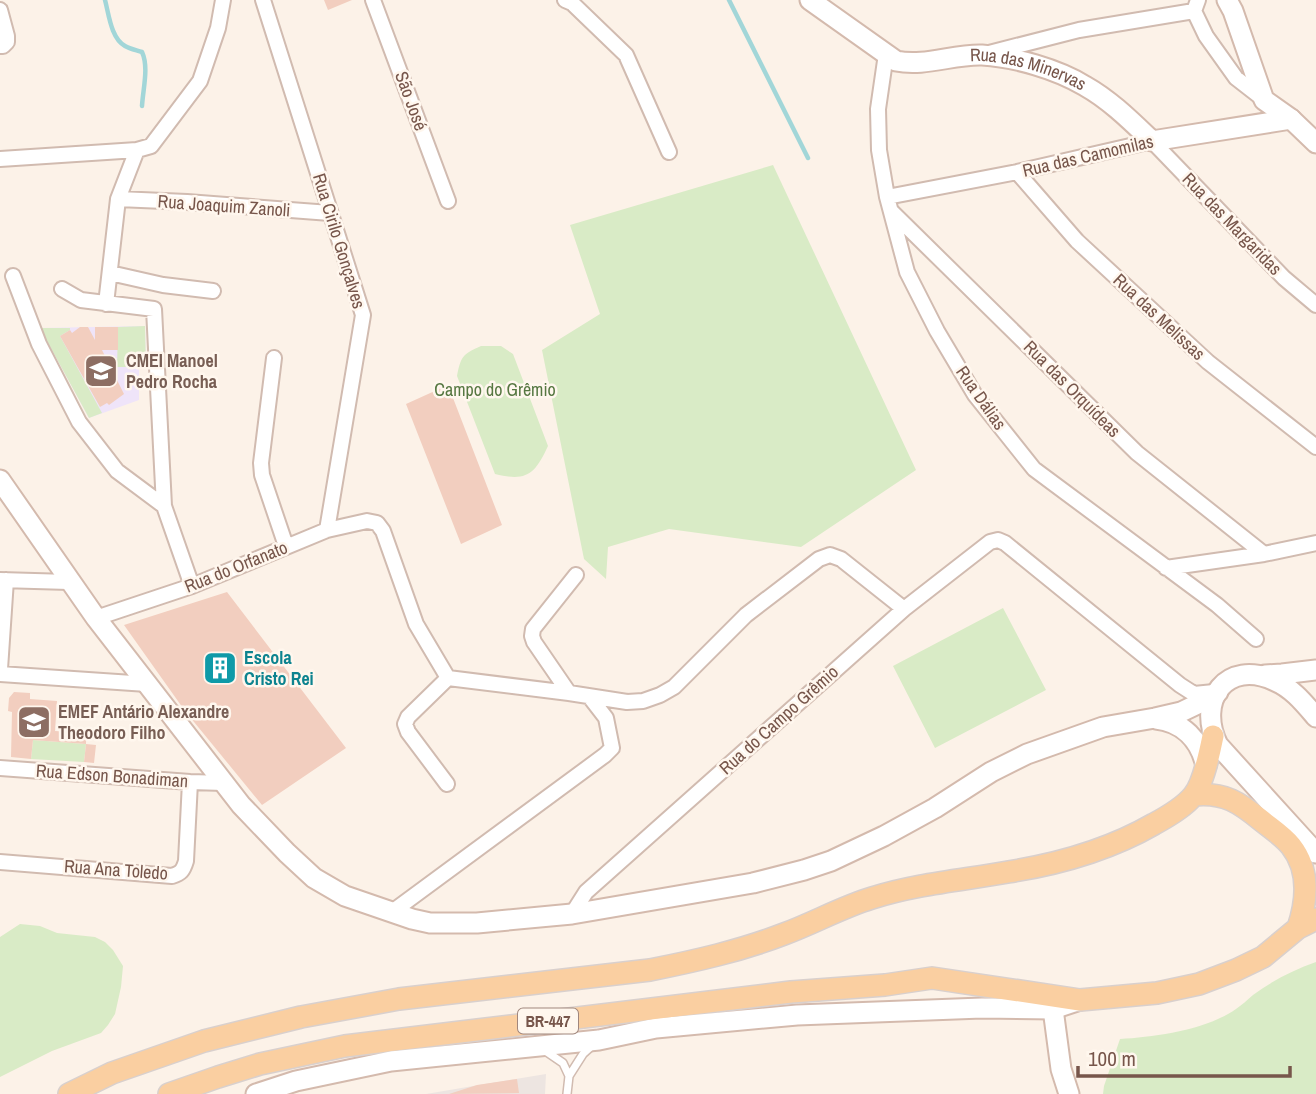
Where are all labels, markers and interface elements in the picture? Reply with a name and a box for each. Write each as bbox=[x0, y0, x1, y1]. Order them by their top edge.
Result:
street label: Rua das Minervas bbox=[970, 42, 1091, 96]
street label: São José bbox=[389, 68, 434, 134]
street label: Rua das Camomilas bbox=[1020, 128, 1156, 183]
street label: Rua das Margaridas bbox=[1177, 167, 1288, 280]
street label: Rua Cirilo Gonçalves bbox=[307, 170, 372, 312]
street label: Rua Joaquim Zanoli bbox=[157, 188, 291, 223]
street label: Rua das Melissas bbox=[1108, 267, 1211, 366]
street label: Rua das Orquídeas bbox=[1018, 335, 1126, 443]
place label: CMEI Manoel Pedro Rocha bbox=[126, 348, 218, 394]
school or university icon: CMEI Manoel Pedro Rocha bbox=[82, 352, 120, 390]
street label: Rua Dálias bbox=[950, 361, 1013, 435]
park label: Campo do Grêmio bbox=[434, 377, 556, 402]
street label: Rua do Orfanato bbox=[181, 535, 291, 599]
place label: Escola Cristo Rei bbox=[244, 645, 314, 691]
building icon: Escola Cristo Rei bbox=[201, 649, 239, 687]
street label: Rua do Campo Grêmio bbox=[714, 659, 844, 780]
place label: EMEF Antário Alexandre Theodoro Filho bbox=[58, 699, 229, 745]
school or university icon: EMEF Antário Alexandre Theodoro Filho bbox=[15, 703, 53, 741]
street label: Rua Edson Bonadiman bbox=[35, 758, 189, 793]
street label: Rua Ana Toledo bbox=[63, 853, 169, 886]
road number: BR-447 bbox=[518, 1009, 578, 1034]
scale bar bbox=[1078, 1034, 1290, 1078]
text: 100 m bbox=[1088, 1044, 1136, 1073]

